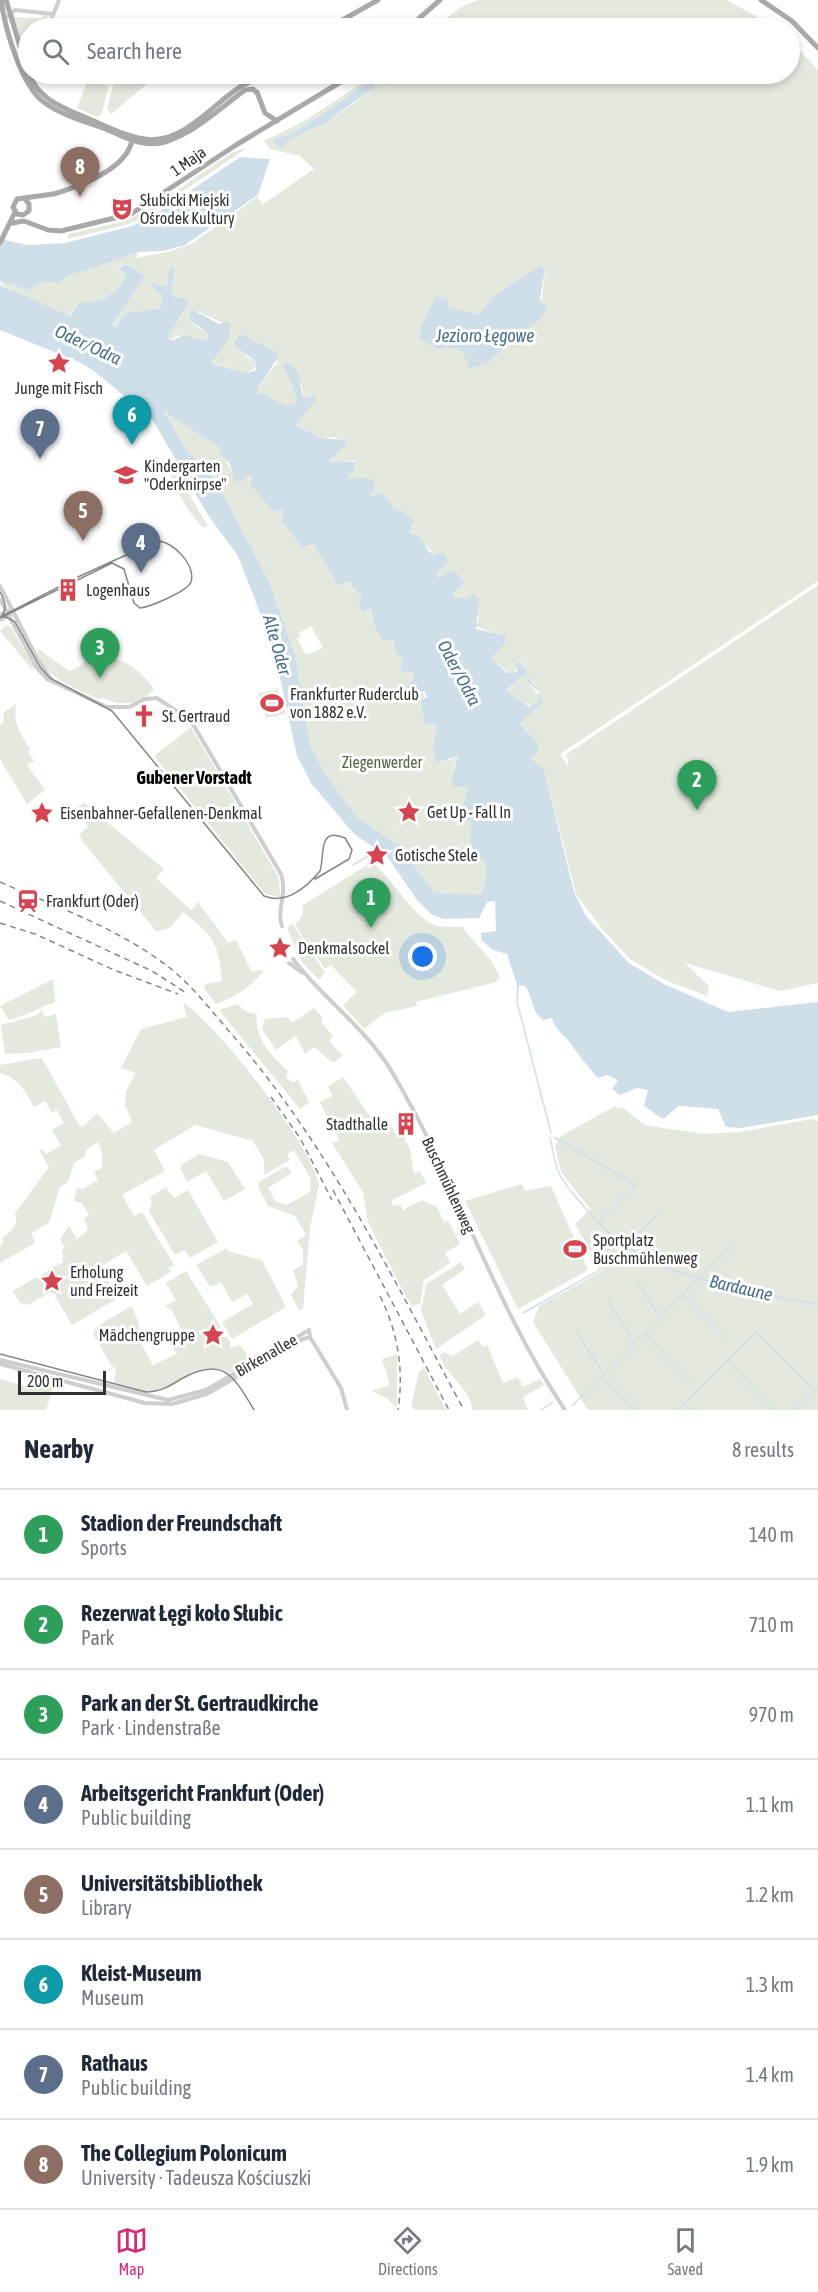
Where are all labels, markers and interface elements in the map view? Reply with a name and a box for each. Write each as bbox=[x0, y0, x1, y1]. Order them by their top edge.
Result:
search box bbox=[18, 18, 800, 84]
icon: search bbox=[39, 35, 72, 68]
text: Search here bbox=[87, 38, 182, 64]
street label: 1 Maja bbox=[167, 142, 210, 180]
pin: 8 bbox=[60, 148, 100, 197]
place label: Słubicki Miejski Ośrodek Kultury bbox=[140, 191, 235, 228]
theatre icon: Słubicki Miejski Ośrodek Kultury bbox=[109, 196, 135, 222]
water label: Oder/Odra bbox=[52, 320, 125, 369]
water label: Jezioro Łęgowe bbox=[435, 325, 534, 346]
place icon: Junge mit Fisch bbox=[46, 350, 72, 376]
place label: Junge mit Fisch bbox=[15, 379, 103, 398]
pin: 6 bbox=[112, 396, 152, 445]
pin: 7 bbox=[20, 410, 60, 459]
place label: Kindergarten "Oderknirpse" bbox=[144, 457, 227, 494]
school or university icon: Kindergarten "Oderknirpse" bbox=[113, 462, 139, 488]
pin: 5 bbox=[64, 492, 103, 541]
pin: 4 bbox=[122, 524, 160, 573]
building icon: Logenhaus bbox=[55, 577, 81, 603]
place label: Logenhaus bbox=[86, 581, 150, 600]
water label: Alte Oder bbox=[259, 611, 296, 678]
pin: 3 bbox=[80, 628, 120, 678]
water label: Oder/Odra bbox=[434, 637, 486, 710]
place label: Frankfurter Ruderclub von 1882 e.V. bbox=[290, 685, 419, 721]
sports icon: Frankfurter Ruderclub von 1882 e.V. bbox=[259, 690, 285, 716]
church icon: St. Gertraud bbox=[131, 703, 157, 729]
place label: St. Gertraud bbox=[162, 707, 230, 725]
park label: Ziegenwerder bbox=[342, 753, 423, 772]
pin: 2 bbox=[678, 760, 716, 810]
district label: Gubener Vorstadt bbox=[136, 767, 252, 788]
place icon: Get Up - Fall In bbox=[396, 799, 422, 825]
place icon: Eisenbahner-Gefallenen-Denkmal bbox=[29, 800, 55, 826]
place label: Get Up - Fall In bbox=[427, 803, 511, 822]
place label: Eisenbahner-Gefallenen-Denkmal bbox=[60, 804, 263, 822]
place icon: Gotische Stele bbox=[364, 842, 390, 868]
place label: Gotische Stele bbox=[395, 846, 478, 864]
pin: 1 bbox=[352, 878, 391, 928]
station icon: Frankfurt (Oder) bbox=[15, 888, 41, 914]
place label: Frankfurt (Oder) bbox=[46, 892, 139, 911]
place icon: Denkmalsockel bbox=[267, 935, 293, 961]
place label: Denkmalsockel bbox=[298, 939, 390, 957]
your location bbox=[408, 942, 437, 971]
building icon: Stadthalle bbox=[393, 1111, 419, 1137]
place label: Stadthalle bbox=[326, 1115, 388, 1133]
street label: Buschmühlenweg bbox=[418, 1134, 479, 1237]
place label: Sportplatz Buschmühlenweg bbox=[593, 1231, 697, 1268]
sports icon: Sportplatz Buschmühlenweg bbox=[562, 1236, 588, 1262]
place label: Erholung und Freizeit bbox=[70, 1263, 139, 1299]
place icon: Erholung und Freizeit bbox=[39, 1268, 65, 1294]
water label: Bardaune bbox=[707, 1270, 775, 1305]
place icon: Mädchengruppe bbox=[200, 1322, 226, 1348]
place label: Mädchengruppe bbox=[99, 1326, 195, 1345]
street label: Birkenallee bbox=[232, 1330, 300, 1380]
scale bar bbox=[18, 1368, 106, 1396]
text: 200 m bbox=[27, 1372, 63, 1390]
text: Nearby bbox=[24, 1434, 94, 1464]
text: 8 results bbox=[732, 1438, 794, 1461]
text: Stadion der Freundschaft bbox=[81, 1510, 282, 1536]
text: 1 bbox=[39, 1523, 48, 1546]
text: 140 m bbox=[749, 1523, 794, 1546]
text: Sports bbox=[81, 1536, 127, 1559]
text: Rezerwat Łęgi koło Słubic bbox=[81, 1600, 283, 1626]
text: 2 bbox=[39, 1613, 48, 1636]
text: 710 m bbox=[749, 1613, 794, 1636]
text: Park bbox=[81, 1626, 114, 1649]
text: Park an der St. Gertraudkirche bbox=[81, 1690, 319, 1716]
text: 3 bbox=[39, 1703, 48, 1726]
text: 970 m bbox=[749, 1703, 794, 1726]
text: Park · Lindenstraße bbox=[81, 1716, 221, 1739]
text: Arbeitsgericht Frankfurt (Oder) bbox=[81, 1780, 324, 1806]
text: 4 bbox=[39, 1793, 48, 1816]
text: 1.1 km bbox=[746, 1793, 794, 1816]
text: Public building bbox=[81, 1806, 191, 1829]
text: Universitätsbibliothek bbox=[81, 1870, 262, 1896]
text: 5 bbox=[39, 1883, 48, 1906]
text: 1.2 km bbox=[746, 1883, 794, 1906]
text: Library bbox=[81, 1896, 132, 1919]
text: Kleist-Museum bbox=[81, 1960, 202, 1986]
text: 6 bbox=[39, 1973, 48, 1996]
text: 1.3 km bbox=[746, 1973, 794, 1996]
text: Museum bbox=[81, 1986, 144, 2009]
text: Rathaus bbox=[81, 2050, 148, 2076]
text: 7 bbox=[39, 2063, 48, 2086]
text: 1.4 km bbox=[746, 2063, 794, 2086]
text: Public building bbox=[81, 2076, 191, 2099]
text: The Collegium Polonicum bbox=[81, 2140, 287, 2166]
text: 8 bbox=[39, 2153, 48, 2176]
text: 1.9 km bbox=[746, 2153, 794, 2176]
text: University · Tadeusza Kościuszki bbox=[81, 2166, 311, 2189]
tab: Map bbox=[115, 2224, 148, 2278]
tab: Directions bbox=[378, 2224, 438, 2278]
tab: Saved bbox=[668, 2224, 703, 2278]

